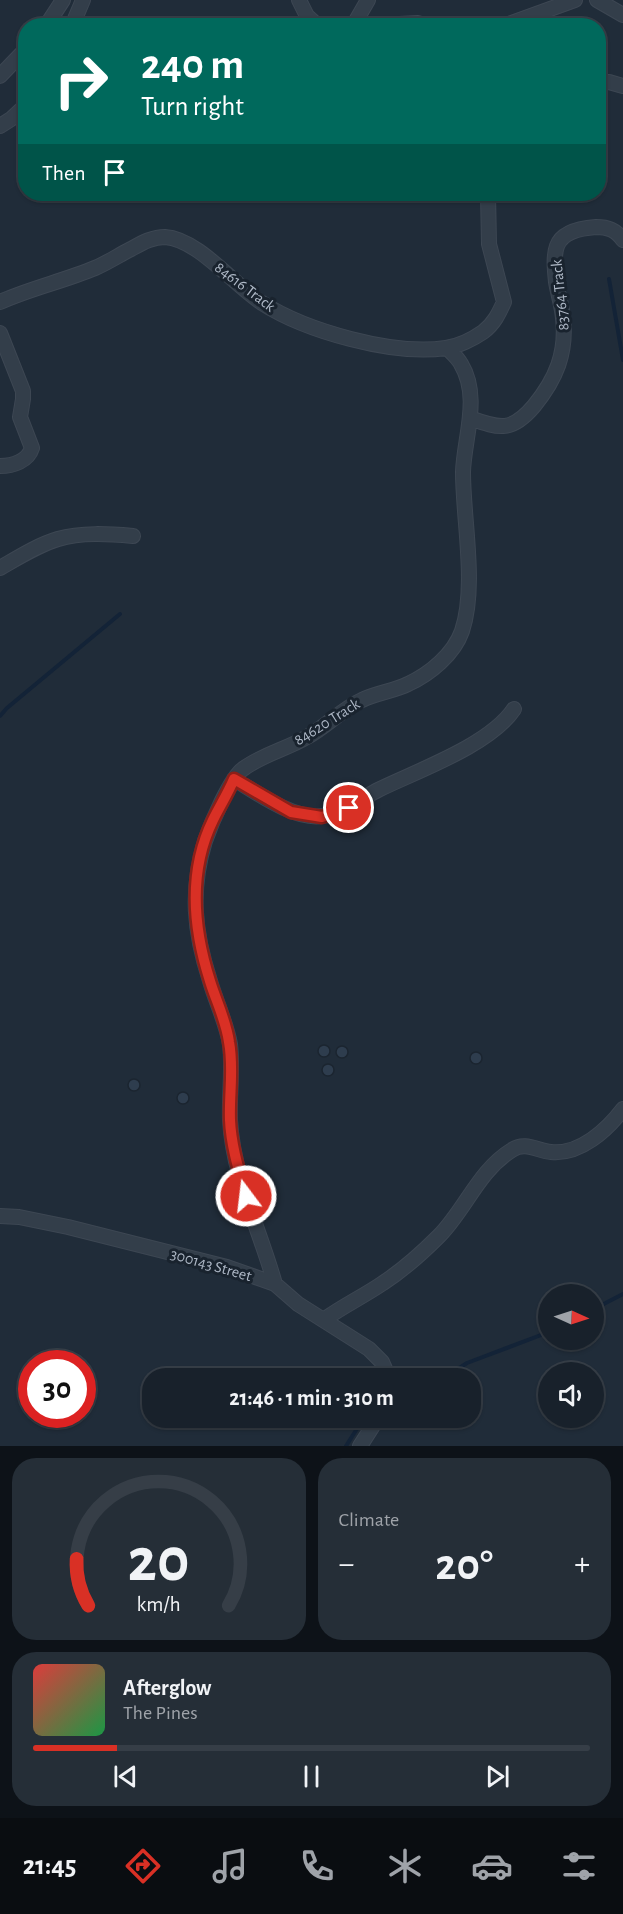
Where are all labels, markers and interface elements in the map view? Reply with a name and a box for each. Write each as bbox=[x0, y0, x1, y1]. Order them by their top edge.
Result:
icon: right bbox=[42, 42, 120, 120]
text: 240 m bbox=[141, 44, 244, 86]
text: Turn right bbox=[141, 93, 244, 120]
icon: arrive bbox=[98, 156, 131, 189]
text: Then bbox=[42, 162, 86, 184]
street label: 83764 Track bbox=[548, 258, 572, 331]
street label: 84616 Track bbox=[212, 259, 279, 315]
street label: 84620 Track bbox=[291, 695, 363, 748]
pin bbox=[323, 782, 374, 833]
icon: arrive bbox=[332, 791, 365, 824]
position arrow bbox=[214, 1164, 278, 1228]
street label: 300143 Street bbox=[169, 1246, 253, 1284]
north arrow bbox=[538, 1284, 604, 1350]
map controls bbox=[538, 1284, 604, 1428]
speed limit sign: 30 bbox=[18, 1350, 96, 1428]
button: sound bbox=[538, 1362, 604, 1428]
text: 21:46 · 1 min · 310 m bbox=[229, 1387, 394, 1409]
text: Climate bbox=[339, 1510, 399, 1530]
text: 20 bbox=[128, 1530, 190, 1592]
text: 20° bbox=[435, 1543, 493, 1588]
text: − bbox=[339, 1548, 354, 1581]
text: + bbox=[574, 1548, 590, 1581]
text: km/h bbox=[137, 1594, 181, 1615]
text: Afterglow bbox=[123, 1677, 211, 1699]
text: The Pines bbox=[123, 1703, 198, 1723]
icon: previous bbox=[109, 1760, 142, 1793]
icon: pause bbox=[295, 1760, 328, 1793]
icon: next bbox=[481, 1760, 514, 1793]
icon: directions bbox=[122, 1845, 164, 1887]
icon: music bbox=[209, 1845, 251, 1887]
icon: phone bbox=[296, 1845, 338, 1887]
icon: climate bbox=[384, 1845, 426, 1887]
icon: car bbox=[471, 1845, 513, 1887]
icon: filters bbox=[558, 1845, 600, 1887]
text: 21:45 bbox=[23, 1852, 77, 1879]

